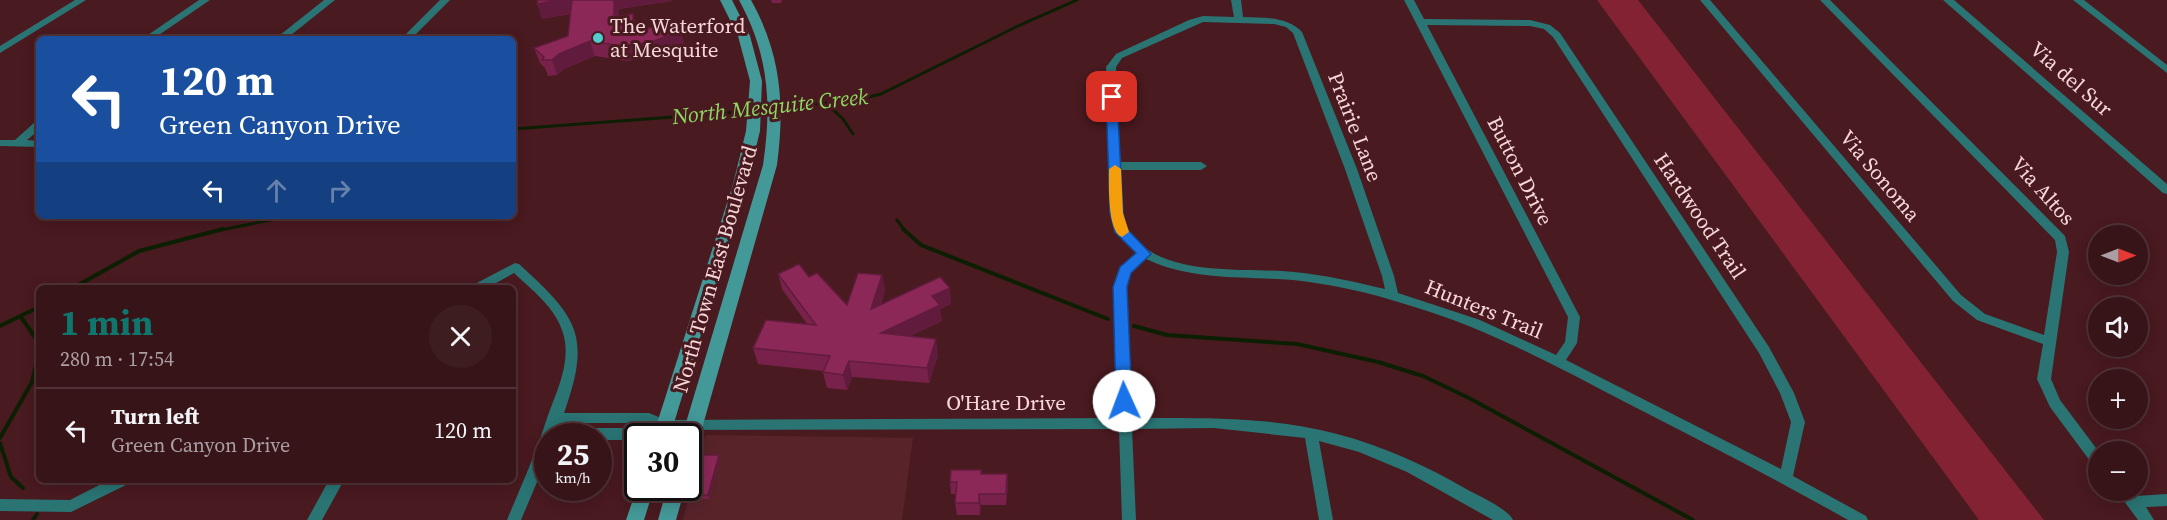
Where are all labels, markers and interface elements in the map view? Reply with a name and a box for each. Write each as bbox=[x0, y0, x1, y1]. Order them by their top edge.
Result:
place label: The Waterford at Mesquite bbox=[610, 11, 745, 64]
marker: The Waterford at Mesquite bbox=[591, 31, 605, 45]
street label: Via del Sur bbox=[2024, 35, 2119, 123]
text: 120 m bbox=[159, 51, 274, 109]
icon: left bbox=[60, 60, 138, 138]
street label: Prairie Lane bbox=[1321, 68, 1390, 186]
pin bbox=[1086, 71, 1137, 122]
icon: arrive bbox=[1095, 80, 1128, 113]
water label: North Mesquite Creek bbox=[670, 81, 870, 131]
text: Green Canyon Drive bbox=[159, 106, 401, 143]
street label: Button Drive bbox=[1481, 111, 1560, 230]
street label: Via Sonoma bbox=[1833, 124, 1928, 228]
street label: North Town East Boulevard bbox=[665, 142, 764, 396]
street label: Hardwood Trail bbox=[1648, 147, 1753, 284]
street label: Via Altos bbox=[2005, 150, 2082, 231]
icon: left bbox=[197, 174, 230, 207]
icon: ahead bbox=[260, 174, 293, 207]
icon: right bbox=[323, 174, 356, 207]
north arrow bbox=[2088, 225, 2148, 285]
map controls bbox=[2088, 225, 2148, 501]
street label: Hunters Trail bbox=[1421, 272, 1547, 345]
button: sound bbox=[2088, 297, 2148, 357]
text: 1 min bbox=[60, 298, 153, 347]
button: close bbox=[429, 305, 492, 368]
text: 280 m · 17:54 bbox=[60, 345, 174, 373]
position arrow bbox=[1092, 369, 1156, 433]
button: + bbox=[2088, 369, 2148, 429]
street label: O'Hare Drive bbox=[946, 388, 1066, 417]
text: Turn left bbox=[111, 401, 199, 431]
icon: left bbox=[60, 414, 93, 447]
text: 120 m bbox=[434, 415, 492, 445]
speed limit sign: 30 bbox=[624, 423, 702, 501]
text: Green Canyon Drive bbox=[111, 431, 290, 459]
text: 25 bbox=[557, 434, 589, 475]
button: − bbox=[2088, 441, 2148, 501]
text: km/h bbox=[555, 467, 591, 488]

